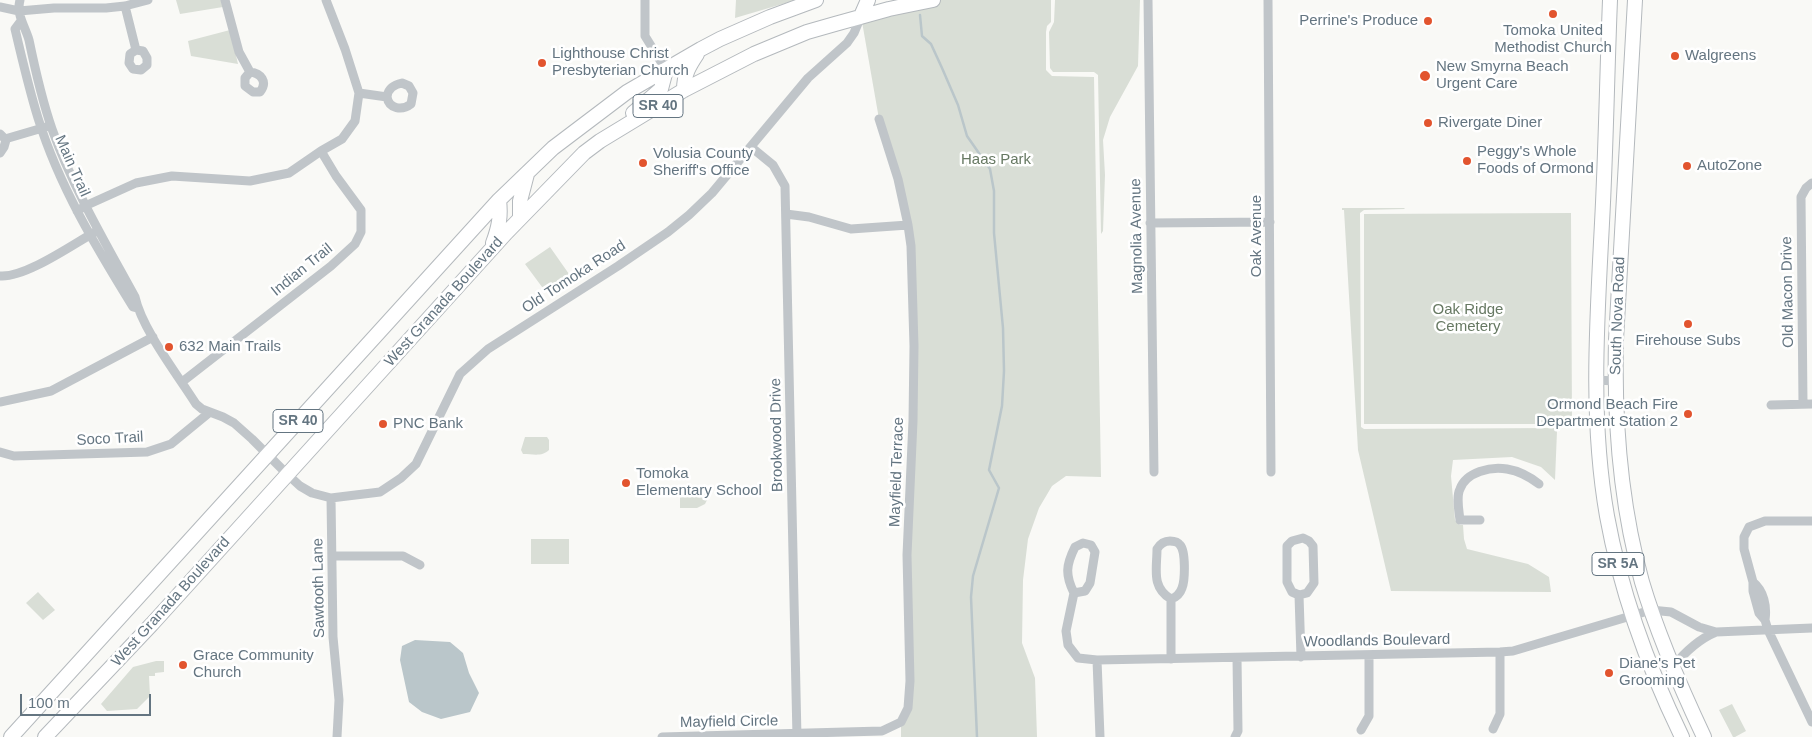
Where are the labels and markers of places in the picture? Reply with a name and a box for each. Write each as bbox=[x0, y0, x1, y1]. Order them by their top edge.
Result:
marker: Tomoka United Methodist Church bbox=[1547, 8, 1559, 20]
place label: Perrine's Produce bbox=[1299, 12, 1418, 30]
marker: Perrine's Produce bbox=[1422, 15, 1434, 27]
place label: Tomoka United Methodist Church bbox=[1494, 22, 1612, 57]
place label: Lighthouse Christ Presbyterian Church bbox=[552, 45, 689, 80]
place label: Walgreens bbox=[1685, 47, 1756, 65]
marker: Walgreens bbox=[1669, 50, 1681, 62]
marker: Lighthouse Christ Presbyterian Church bbox=[536, 57, 548, 69]
place label: New Smyrna Beach Urgent Care bbox=[1436, 58, 1569, 93]
marker: New Smyrna Beach Urgent Care bbox=[1418, 69, 1432, 83]
place label: Rivergate Diner bbox=[1438, 114, 1542, 132]
marker: Rivergate Diner bbox=[1422, 117, 1434, 129]
place label: Peggy's Whole Foods of Ormond bbox=[1477, 143, 1594, 178]
place label: Volusia County Sheriff's Office bbox=[653, 145, 753, 180]
marker: Peggy's Whole Foods of Ormond bbox=[1461, 155, 1473, 167]
marker: Volusia County Sheriff's Office bbox=[637, 157, 649, 169]
place label: AutoZone bbox=[1697, 157, 1762, 175]
marker: AutoZone bbox=[1681, 160, 1693, 172]
marker: Firehouse Subs bbox=[1682, 318, 1694, 330]
place label: Firehouse Subs bbox=[1635, 332, 1741, 350]
place label: 632 Main Trails bbox=[179, 338, 281, 356]
marker: 632 Main Trails bbox=[163, 341, 175, 353]
place label: Ormond Beach Fire Department Station 2 bbox=[1536, 396, 1678, 431]
marker: Ormond Beach Fire Department Station 2 bbox=[1682, 408, 1694, 420]
place label: PNC Bank bbox=[393, 415, 463, 433]
marker: PNC Bank bbox=[377, 418, 389, 430]
place label: Tomoka Elementary School bbox=[636, 465, 762, 500]
marker: Tomoka Elementary School bbox=[620, 477, 632, 489]
place label: Grace Community Church bbox=[193, 647, 314, 682]
place label: Diane's Pet Grooming bbox=[1619, 655, 1695, 690]
marker: Grace Community Church bbox=[177, 659, 189, 671]
marker: Diane's Pet Grooming bbox=[1603, 667, 1615, 679]

